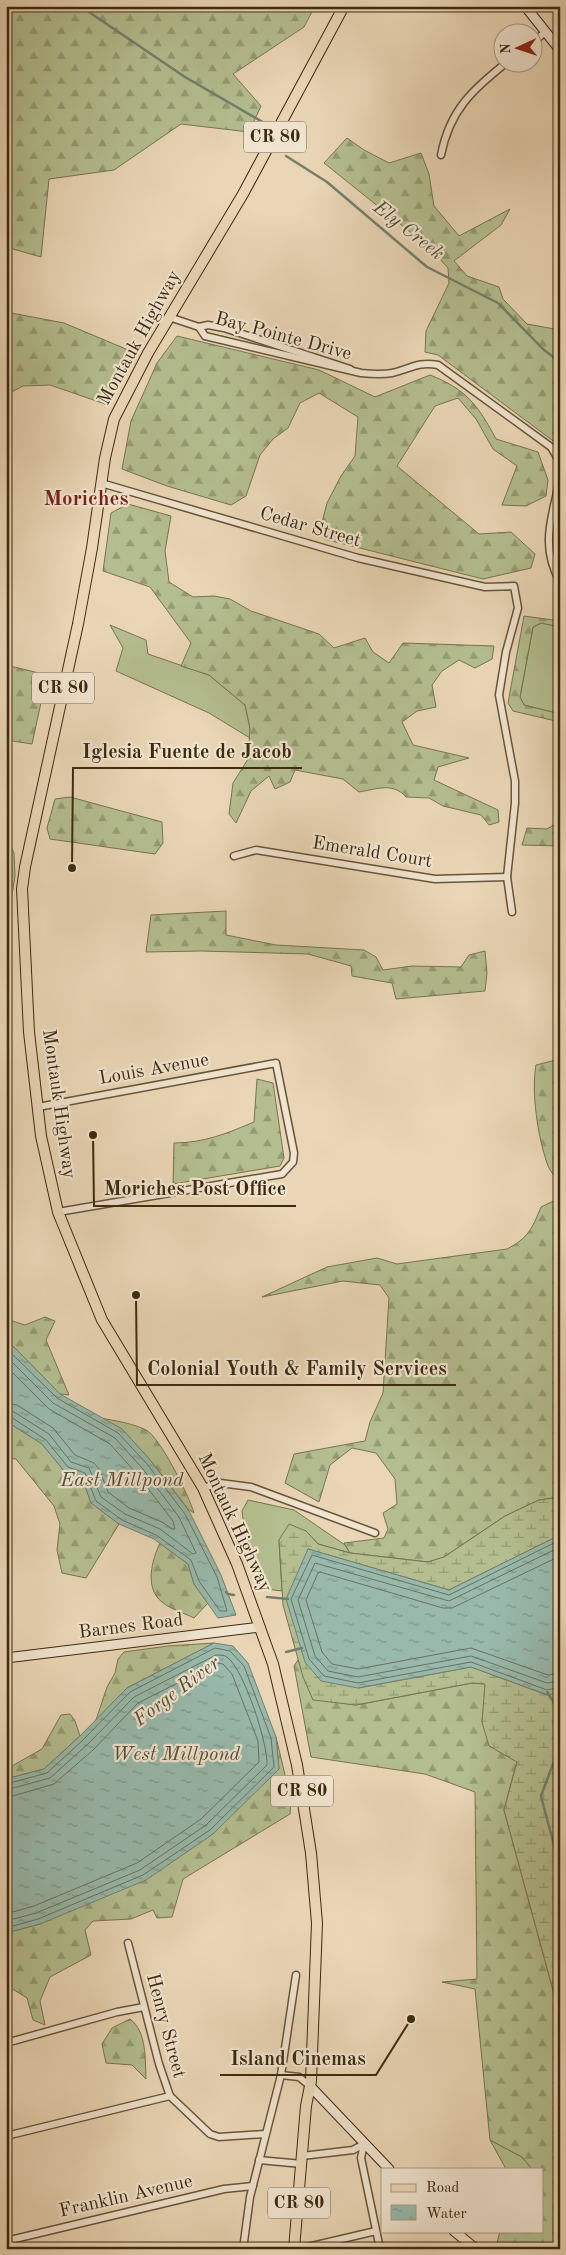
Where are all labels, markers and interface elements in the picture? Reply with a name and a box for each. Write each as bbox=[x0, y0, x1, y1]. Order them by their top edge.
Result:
north arrow bbox=[494, 22, 544, 72]
text: N bbox=[499, 43, 513, 54]
road number: CR 80 bbox=[244, 121, 306, 152]
water label: Ely Creek bbox=[368, 197, 447, 265]
street label: Montauk Highway bbox=[95, 267, 185, 409]
street label: Bay Pointe Drive bbox=[213, 310, 353, 364]
district label: Moriches bbox=[43, 489, 129, 510]
street label: Cedar Street bbox=[257, 505, 363, 551]
road number: CR 80 bbox=[32, 672, 94, 704]
callout: Iglesia Fuente de Jacob bbox=[73, 733, 302, 768]
text: Iglesia Fuente de Jacob bbox=[82, 743, 292, 763]
street label: Emerald Court bbox=[311, 834, 433, 872]
street label: Montauk Highway bbox=[38, 1028, 78, 1180]
street label: Louis Avenue bbox=[98, 1051, 210, 1089]
callout: Moriches Post Office bbox=[94, 1171, 296, 1206]
text: Moriches Post Office bbox=[104, 1180, 286, 1200]
callout: Colonial Youth & Family Services bbox=[137, 1350, 456, 1385]
text: Colonial Youth & Family Services bbox=[147, 1360, 447, 1380]
street label: Montauk Highway bbox=[193, 1451, 275, 1595]
water label: East Millpond bbox=[59, 1471, 184, 1491]
street label: Barnes Road bbox=[78, 1611, 184, 1643]
water label: Forge River bbox=[129, 1653, 224, 1731]
water label: West Millpond bbox=[112, 1745, 241, 1765]
road number: CR 80 bbox=[271, 1775, 333, 1806]
street label: Henry Street bbox=[142, 1972, 188, 2080]
callout: Island Cinemas bbox=[220, 2040, 376, 2075]
text: Island Cinemas bbox=[230, 2050, 366, 2070]
legend bbox=[381, 2168, 544, 2232]
street label: Franklin Avenue bbox=[57, 2172, 195, 2222]
text: Road bbox=[426, 2181, 460, 2196]
road number: CR 80 bbox=[268, 2188, 330, 2218]
text: Water bbox=[426, 2207, 467, 2222]

